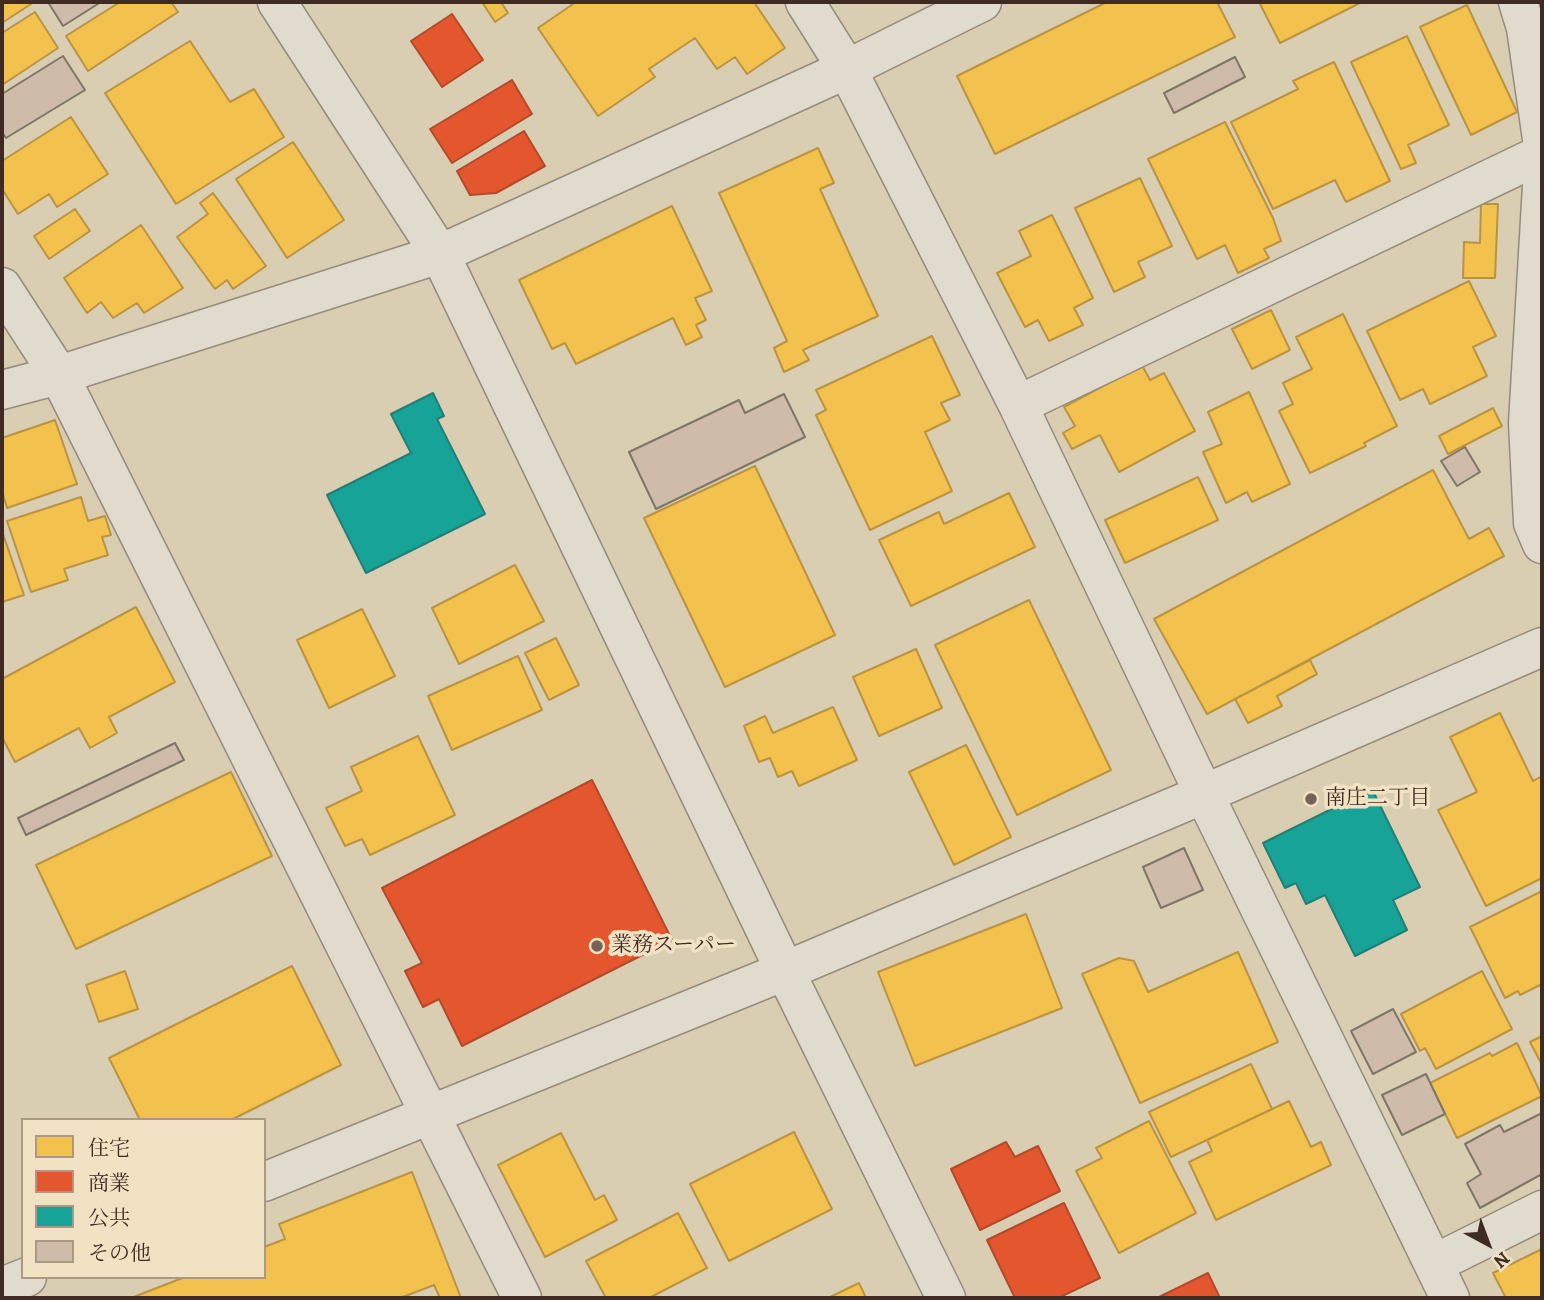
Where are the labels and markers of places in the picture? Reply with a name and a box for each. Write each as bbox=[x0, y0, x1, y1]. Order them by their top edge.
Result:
place label: 南庄二丁目 bbox=[1325, 786, 1430, 812]
marker: 南庄二丁目 bbox=[1303, 791, 1319, 807]
place label: 業務スーパー bbox=[611, 933, 736, 959]
marker: 業務スーパー bbox=[589, 938, 605, 954]

